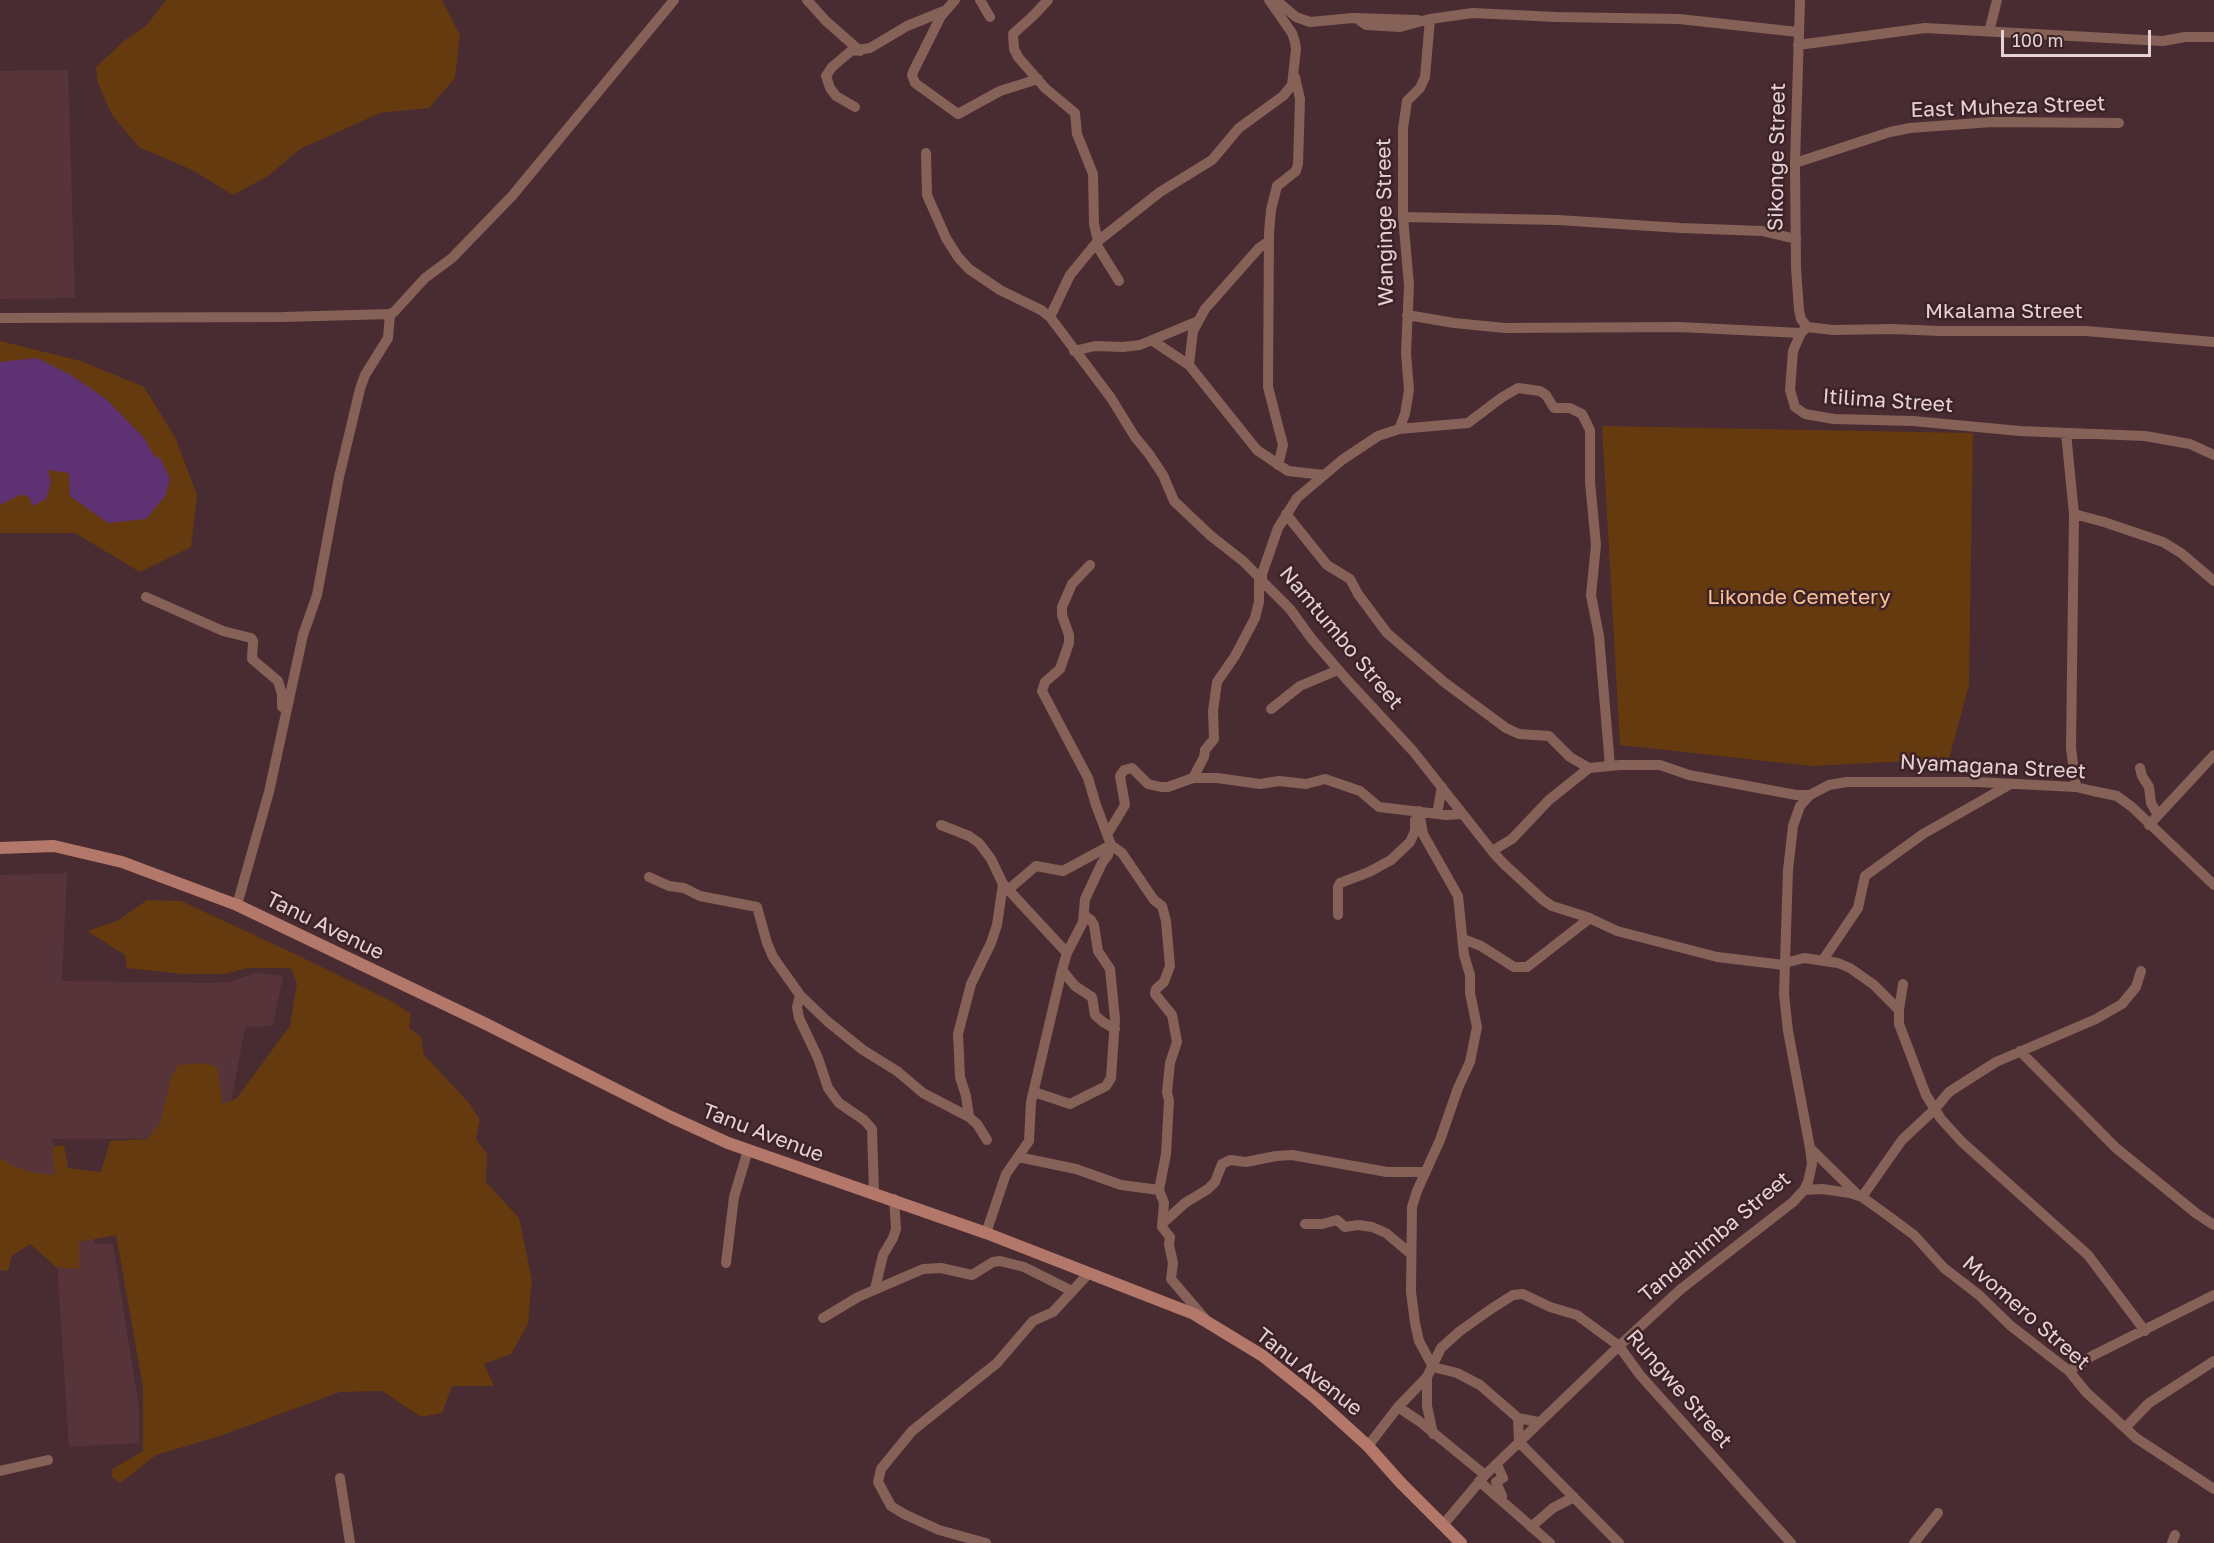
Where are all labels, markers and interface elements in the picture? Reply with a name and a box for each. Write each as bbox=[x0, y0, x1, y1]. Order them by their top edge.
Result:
scale bar bbox=[2004, 18, 2154, 56]
text: 100 m bbox=[2012, 29, 2063, 51]
street label: Sikonge Street bbox=[1763, 83, 1791, 231]
street label: East Muheza Street bbox=[1910, 91, 2106, 123]
street label: Wanginge Street bbox=[1371, 138, 1399, 306]
street label: Mkalama Street bbox=[1925, 298, 2083, 324]
street label: Itilima Street bbox=[1822, 384, 1954, 418]
street label: Namtumbo Street bbox=[1274, 561, 1408, 715]
park label: Likonde Cemetery bbox=[1707, 584, 1891, 610]
street label: Nyamagana Street bbox=[1899, 750, 2087, 784]
street label: Tanu Avenue bbox=[262, 887, 388, 965]
street label: Tanu Avenue bbox=[699, 1098, 827, 1168]
street label: Tandahimba Street bbox=[1634, 1166, 1796, 1308]
street label: Mvomero Street bbox=[1957, 1251, 2095, 1375]
street label: Tanu Avenue bbox=[1251, 1323, 1367, 1421]
street label: Rungwe Street bbox=[1621, 1325, 1737, 1453]

